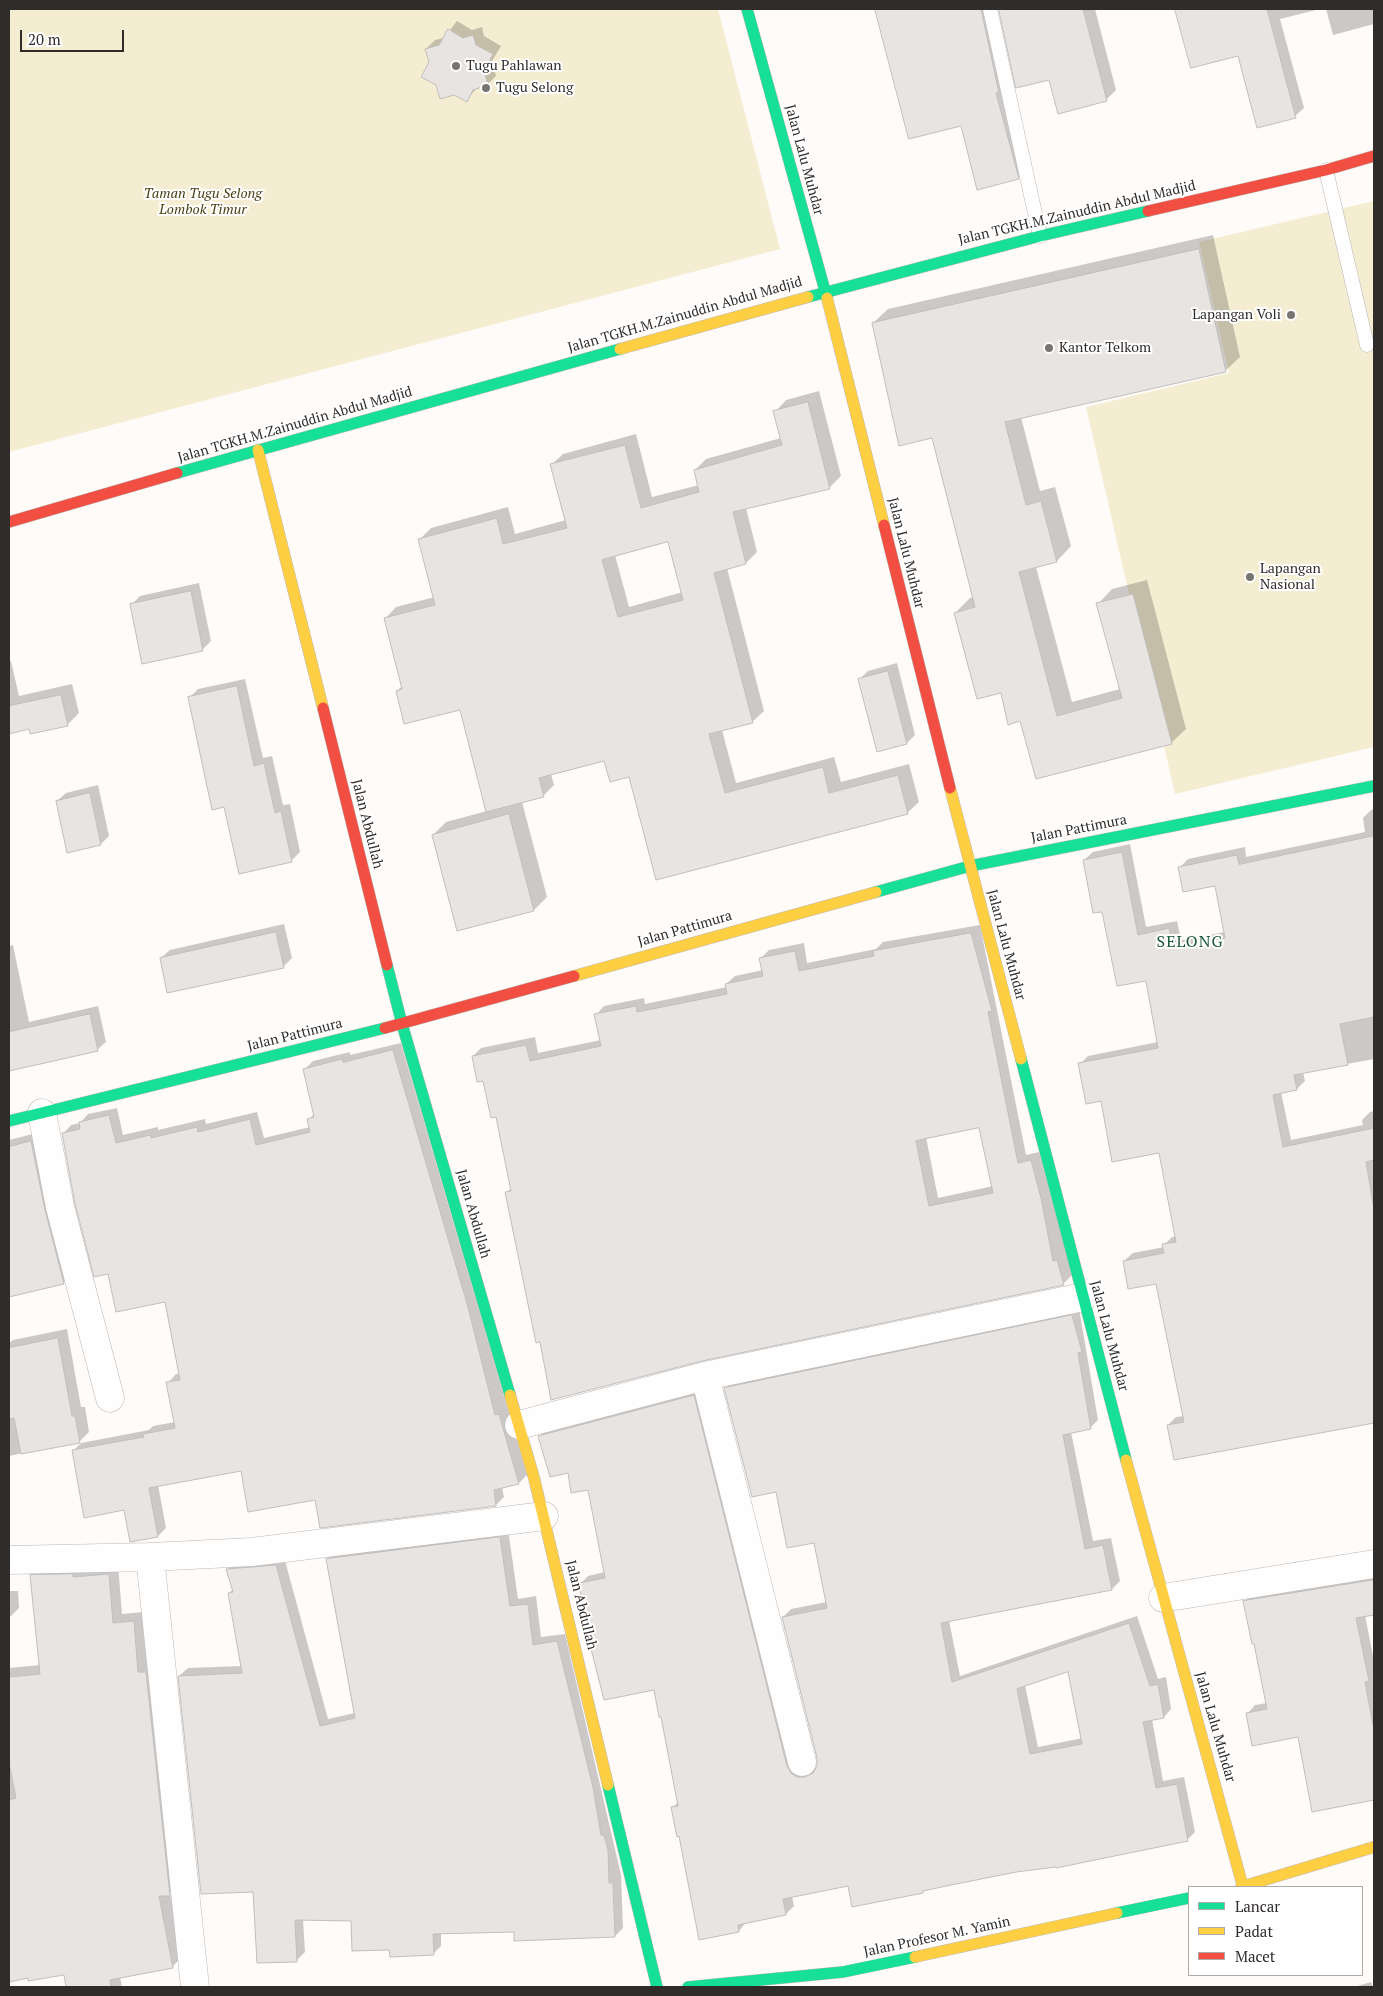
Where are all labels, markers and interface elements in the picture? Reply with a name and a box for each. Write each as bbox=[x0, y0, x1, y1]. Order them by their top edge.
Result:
scale bar bbox=[22, 20, 126, 52]
text: 20 m bbox=[28, 29, 61, 49]
place label: Tugu Pahlawan bbox=[466, 58, 562, 74]
marker: Tugu Pahlawan bbox=[450, 60, 462, 72]
place label: Tugu Selong bbox=[496, 80, 573, 96]
marker: Tugu Selong bbox=[480, 82, 492, 94]
street label: Jalan Lalu Muhdar bbox=[781, 103, 827, 217]
street label: Jalan TGKH.M.Zainuddin Abdul Madjid bbox=[957, 177, 1197, 249]
park label: Taman Tugu Selong Lombok Timur bbox=[144, 186, 262, 218]
street label: Jalan TGKH.M.Zainuddin Abdul Madjid bbox=[566, 273, 804, 357]
place label: Lapangan Voli bbox=[1192, 307, 1281, 323]
marker: Lapangan Voli bbox=[1285, 309, 1297, 321]
place label: Kantor Telkom bbox=[1059, 340, 1151, 356]
marker: Kantor Telkom bbox=[1043, 342, 1055, 354]
street label: Jalan TGKH.M.Zainuddin Abdul Madjid bbox=[176, 383, 414, 467]
street label: Jalan Lalu Muhdar bbox=[884, 496, 928, 610]
place label: Lapangan Nasional bbox=[1260, 561, 1321, 594]
marker: Lapangan Nasional bbox=[1244, 571, 1256, 583]
street label: Jalan Abdullah bbox=[348, 778, 386, 870]
street label: Jalan Pattimura bbox=[1030, 811, 1128, 847]
street label: Jalan Lalu Muhdar bbox=[983, 888, 1029, 1002]
street label: Jalan Pattimura bbox=[636, 908, 734, 950]
district label: SELONG bbox=[1156, 932, 1224, 952]
street label: Jalan Pattimura bbox=[246, 1015, 344, 1055]
street label: Jalan Abdullah bbox=[452, 1168, 494, 1260]
street label: Jalan Lalu Muhdar bbox=[1086, 1279, 1132, 1393]
street label: Jalan Abdullah bbox=[562, 1559, 600, 1651]
street label: Jalan Lalu Muhdar bbox=[1191, 1670, 1239, 1784]
legend bbox=[1188, 1886, 1363, 1976]
text: Lancar bbox=[1235, 1896, 1280, 1916]
street label: Jalan Profesor M. Yamin bbox=[862, 1913, 1012, 1961]
text: Padat bbox=[1235, 1921, 1273, 1941]
text: Macet bbox=[1235, 1946, 1275, 1966]

